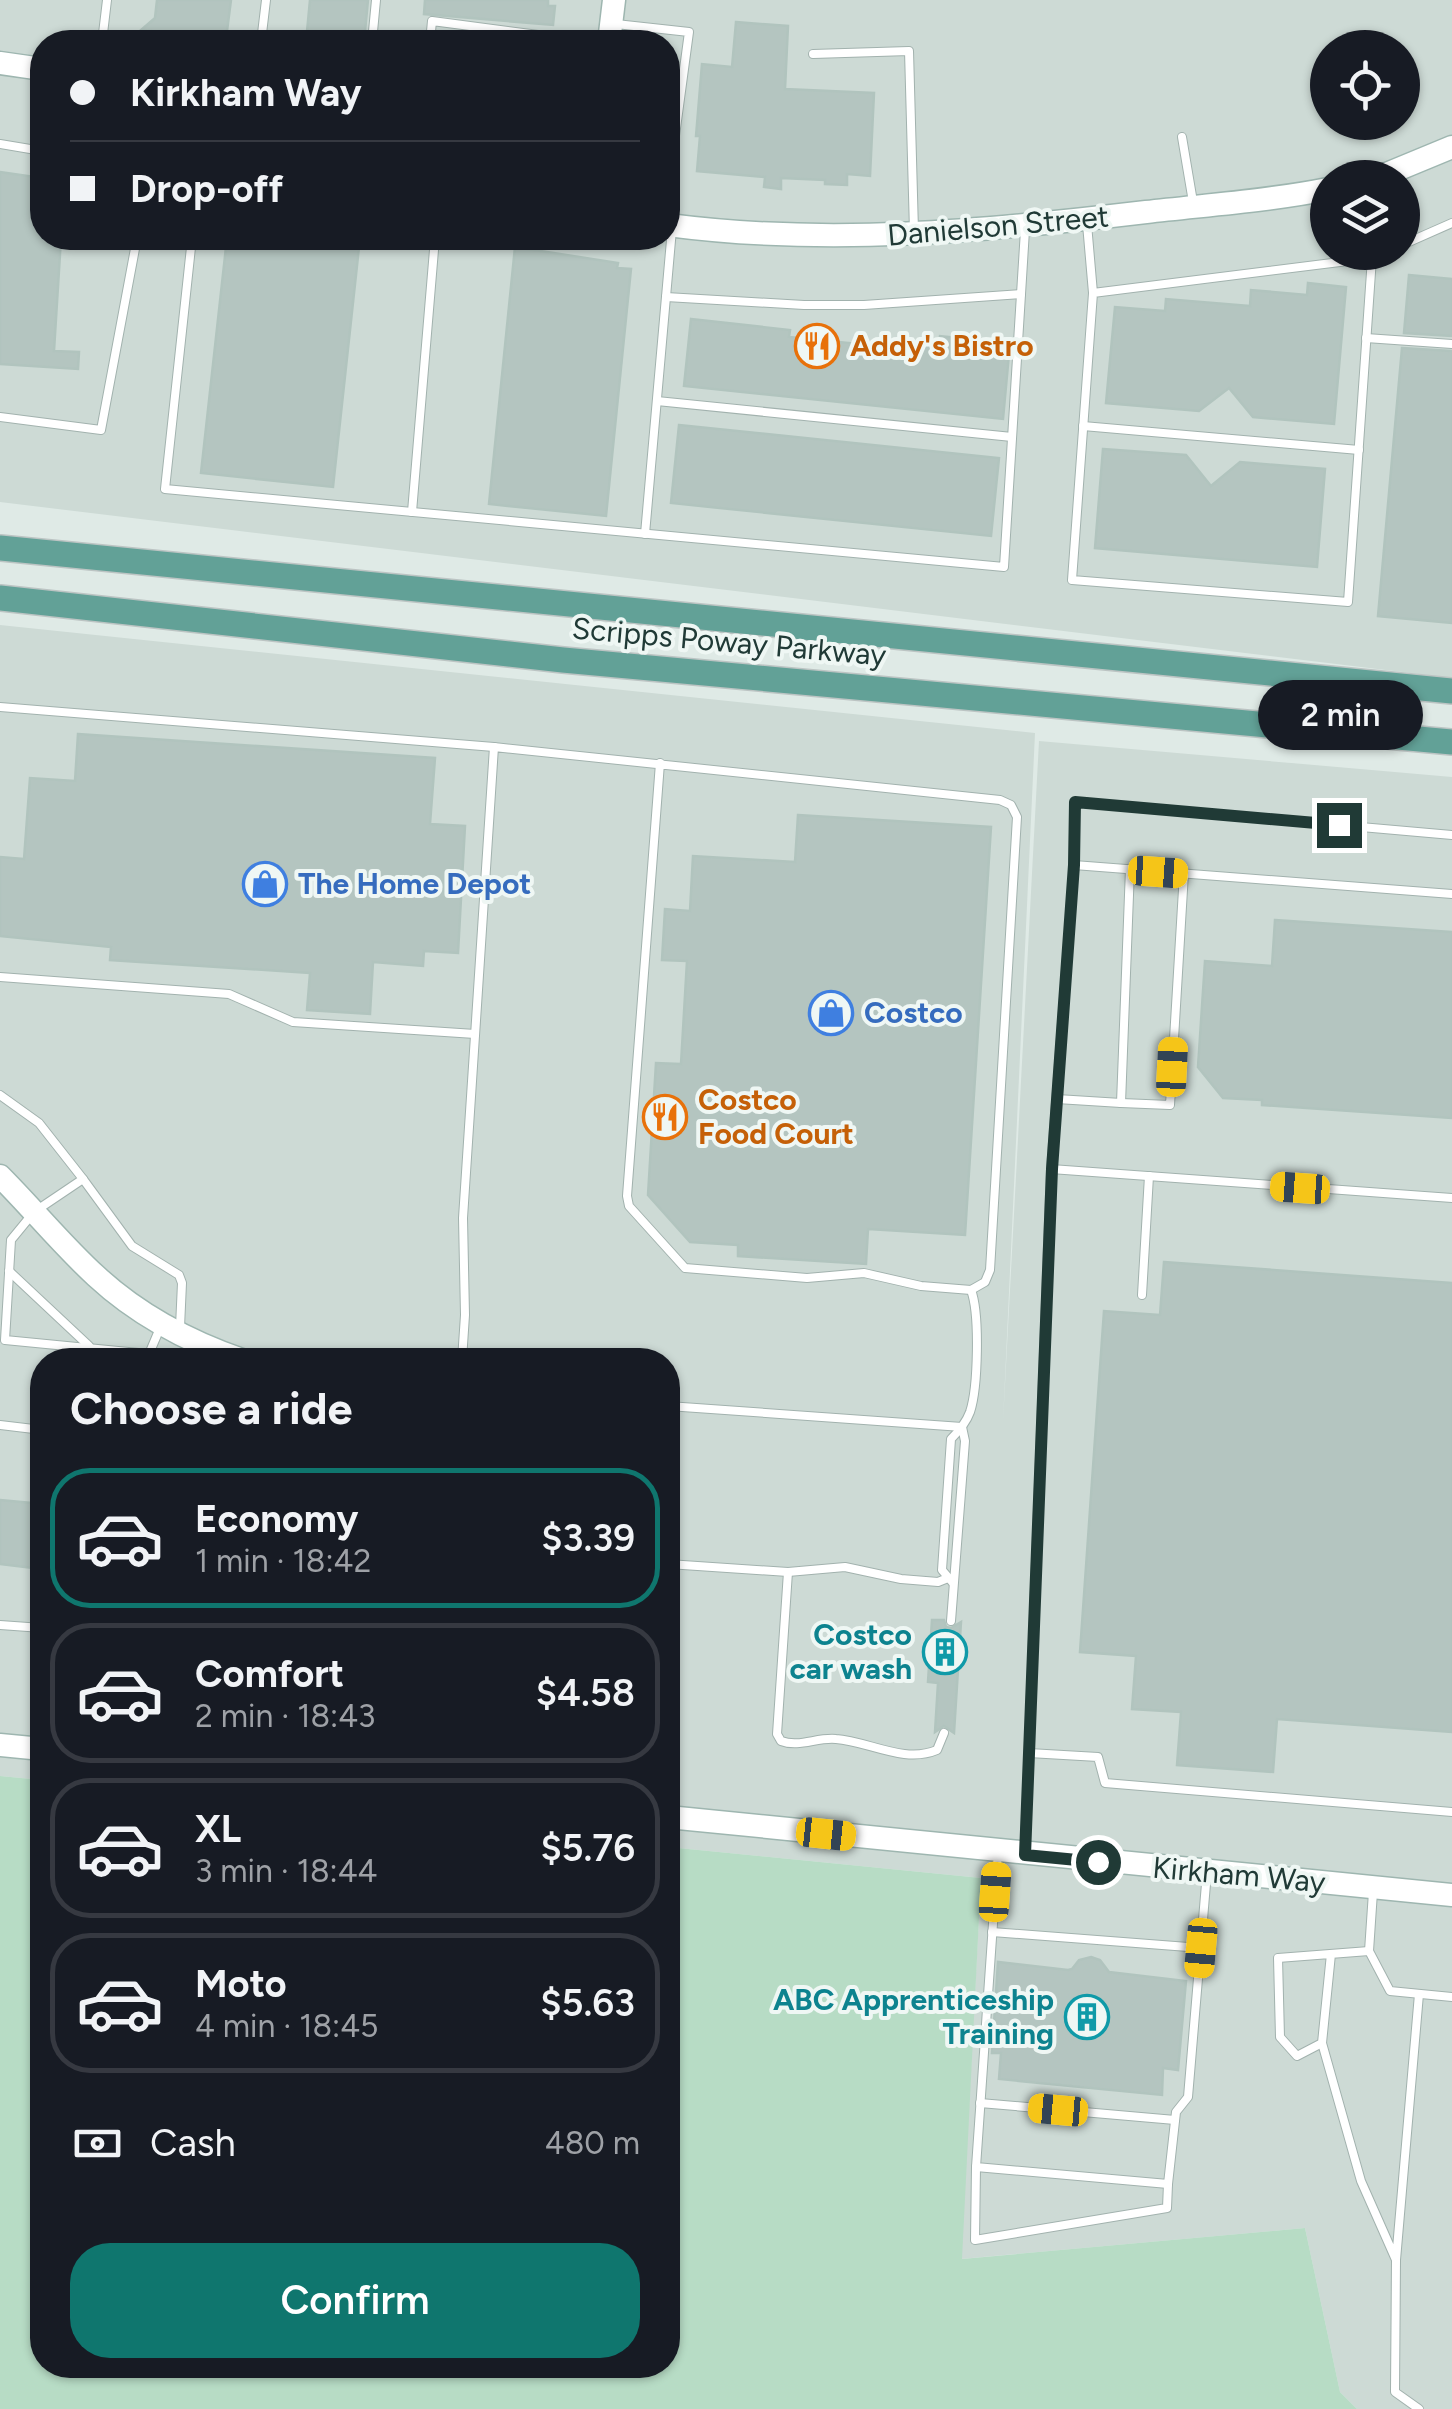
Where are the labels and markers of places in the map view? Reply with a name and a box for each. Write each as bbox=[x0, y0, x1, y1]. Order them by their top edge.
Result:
restaurant icon: Addy's Bistro bbox=[794, 323, 840, 369]
place label: Addy's Bistro bbox=[850, 327, 1034, 364]
shop icon: The Home Depot bbox=[242, 861, 288, 907]
place label: The Home Depot bbox=[298, 865, 531, 902]
shop icon: Costco bbox=[808, 990, 854, 1036]
place label: Costco bbox=[864, 994, 963, 1031]
place label: Costco Food Court bbox=[698, 1081, 854, 1152]
restaurant icon: Costco Food Court bbox=[642, 1094, 688, 1140]
place label: Costco car wash bbox=[789, 1616, 912, 1687]
building icon: Costco car wash bbox=[922, 1629, 968, 1675]
place label: ABC Apprenticeship Training bbox=[773, 1981, 1054, 2052]
building icon: ABC Apprenticeship Training bbox=[1064, 1994, 1110, 2040]

